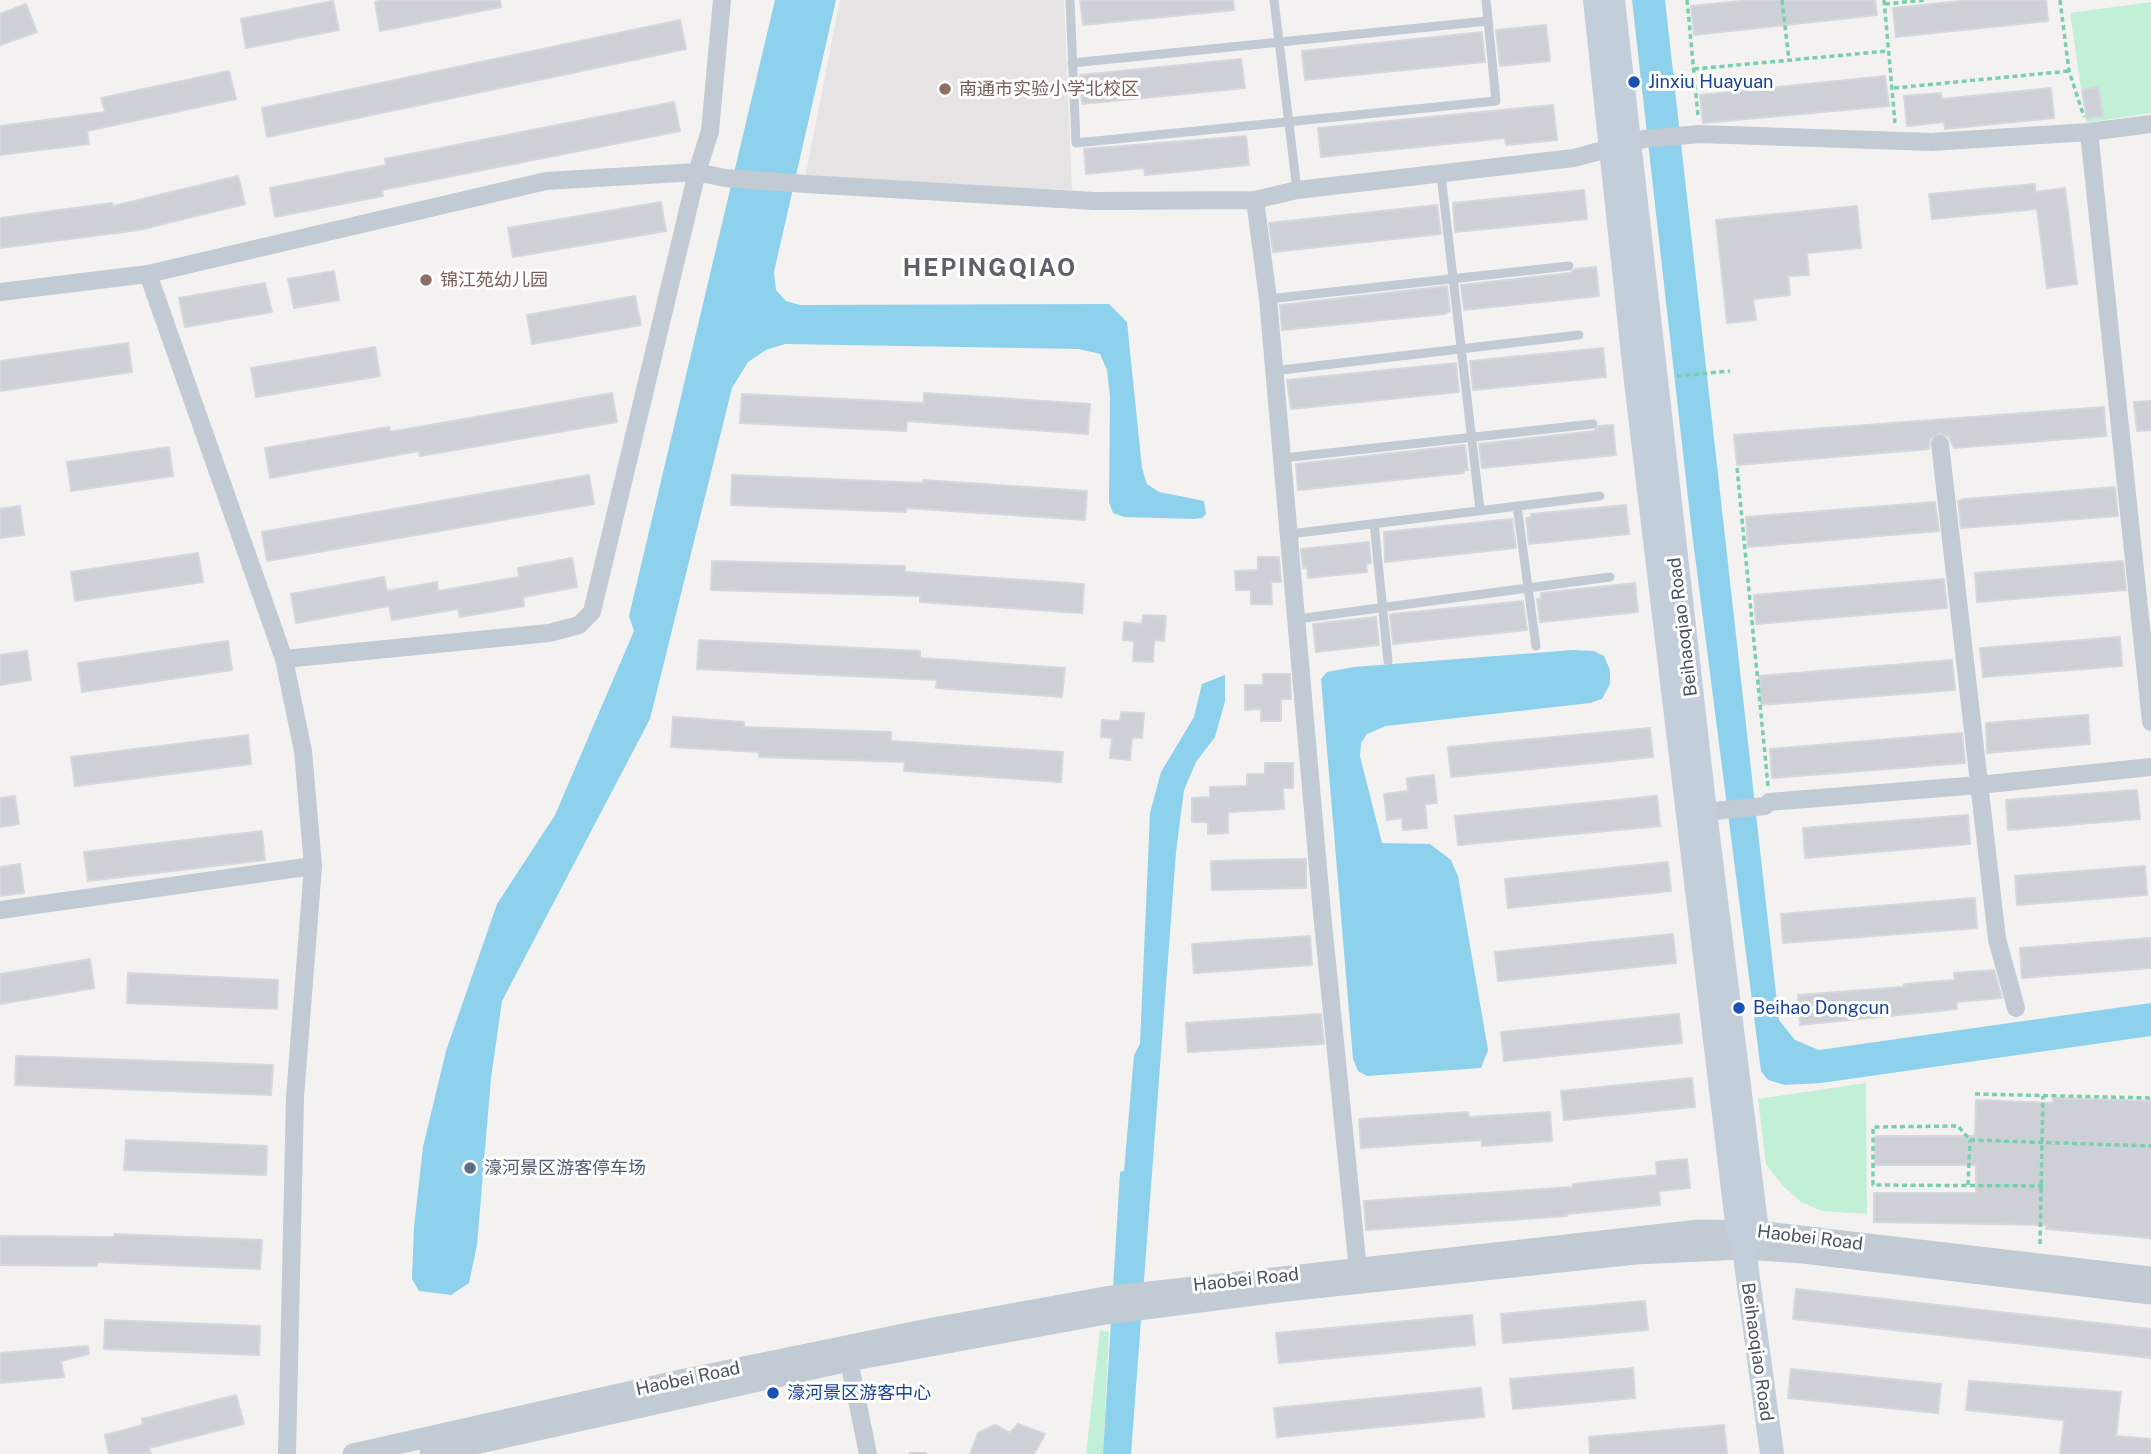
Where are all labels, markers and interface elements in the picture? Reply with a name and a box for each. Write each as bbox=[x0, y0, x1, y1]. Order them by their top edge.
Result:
place label: Jinxiu Huayuan bbox=[1648, 71, 1773, 93]
marker: Jinxiu Huayuan bbox=[1626, 74, 1642, 90]
place label: 南通市实验小学北校区 bbox=[959, 78, 1139, 100]
marker: 南通市实验小学北校区 bbox=[937, 81, 953, 97]
district label: HEPINGQIAO bbox=[904, 255, 1076, 283]
place label: 锦江苑幼儿园 bbox=[440, 269, 548, 291]
marker: 锦江苑幼儿园 bbox=[418, 272, 434, 288]
street label: Beihaoqiao Road bbox=[1664, 556, 1702, 698]
place label: Beihao Dongcun bbox=[1753, 997, 1889, 1019]
marker: Beihao Dongcun bbox=[1731, 1000, 1747, 1016]
place label: 濠河景区游客停车场 bbox=[484, 1157, 646, 1179]
marker: 濠河景区游客停车场 bbox=[462, 1160, 478, 1176]
street label: Haobei Road bbox=[1756, 1221, 1864, 1255]
street label: Haobei Road bbox=[1192, 1264, 1300, 1296]
street label: Beihaoqiao Road bbox=[1737, 1281, 1777, 1423]
street label: Haobei Road bbox=[634, 1357, 742, 1401]
place label: 濠河景区游客中心 bbox=[787, 1382, 931, 1404]
marker: 濠河景区游客中心 bbox=[765, 1385, 781, 1401]

